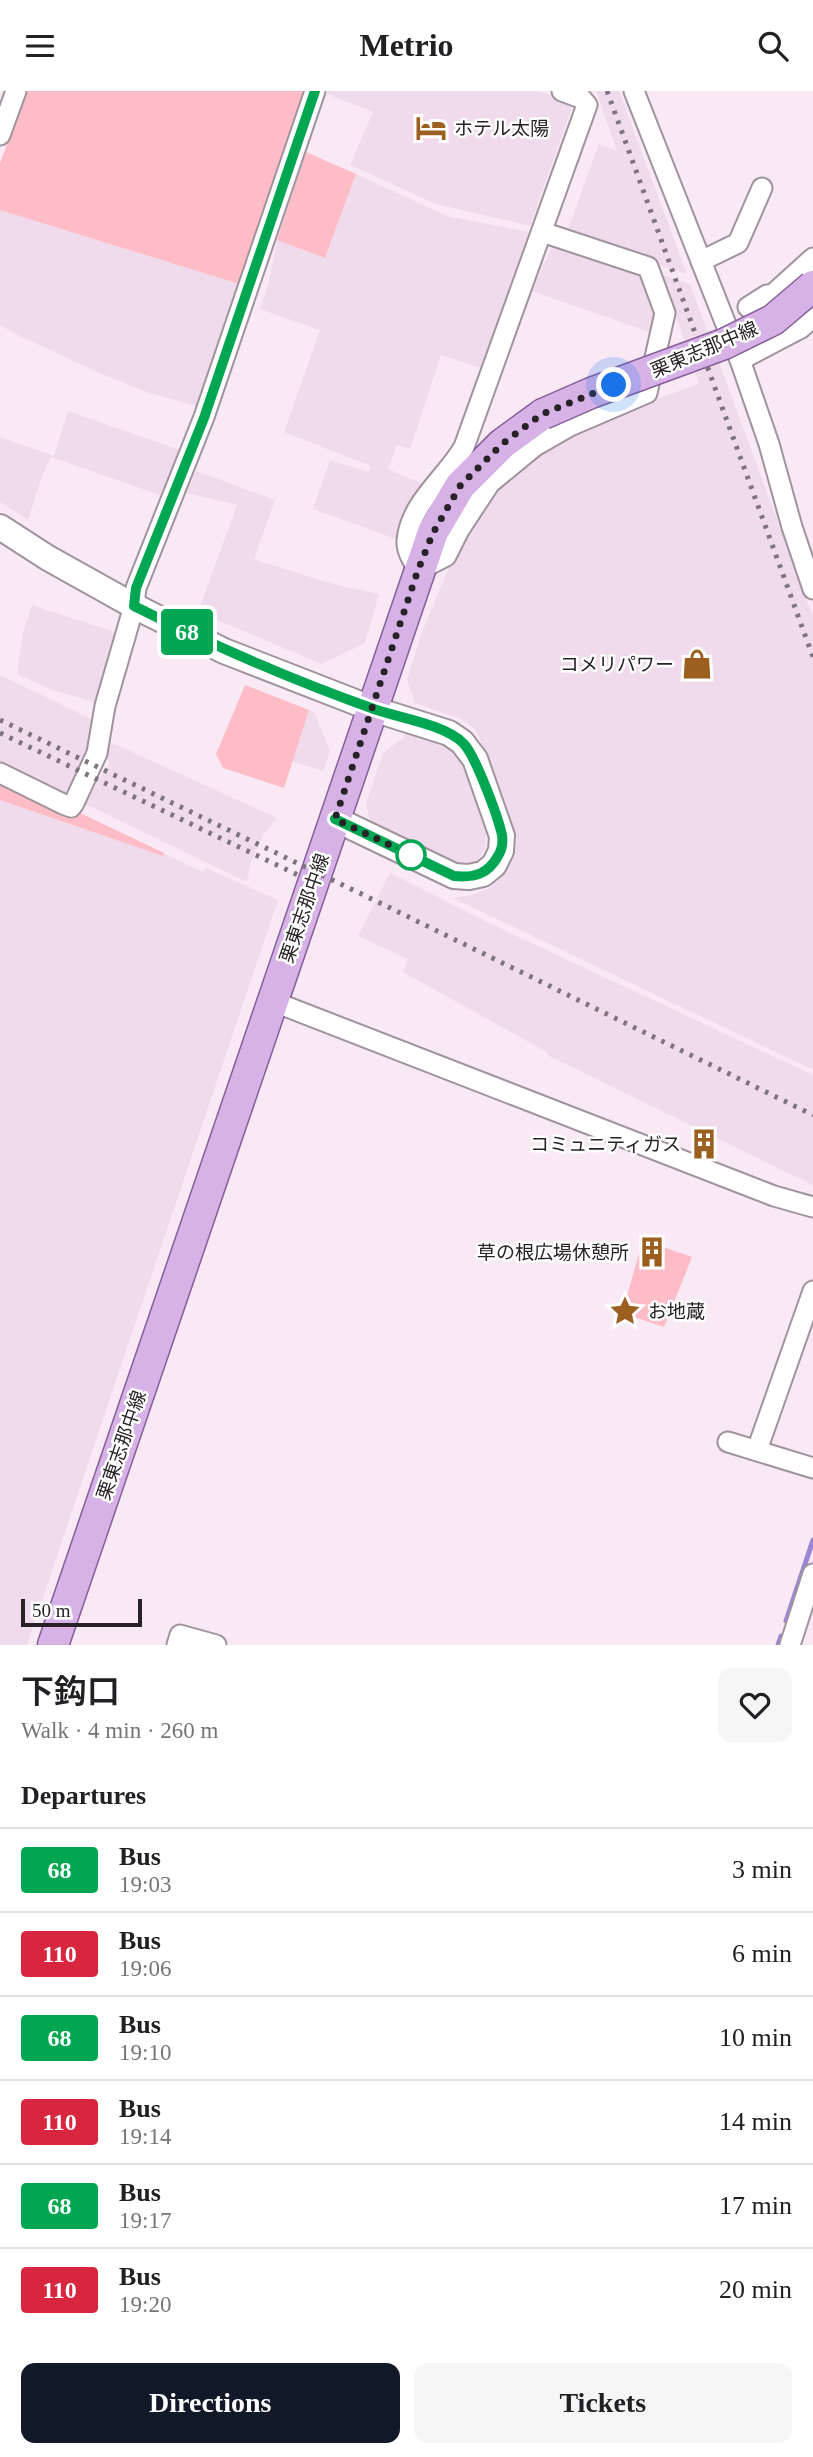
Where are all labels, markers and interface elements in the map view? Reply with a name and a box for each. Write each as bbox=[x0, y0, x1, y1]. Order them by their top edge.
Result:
icon: menu bbox=[21, 27, 59, 65]
text: Metrio bbox=[359, 27, 454, 63]
icon: search bbox=[754, 27, 792, 65]
hotel icon: ホテル太陽 bbox=[414, 111, 448, 145]
place label: ホテル太陽 bbox=[454, 118, 549, 139]
street label: 栗東志那中線 bbox=[648, 318, 761, 381]
your location bbox=[596, 367, 631, 402]
line badge: 68 bbox=[156, 609, 218, 655]
text: 68 bbox=[175, 619, 199, 645]
shop icon: コメリパワー bbox=[680, 647, 714, 681]
place label: コメリパワー bbox=[560, 654, 674, 675]
unlabelled marker bbox=[396, 840, 426, 870]
street label: 栗東志那中線 bbox=[276, 851, 333, 965]
building icon: コミュニティガス bbox=[687, 1127, 721, 1161]
place label: コミュニティガス bbox=[530, 1134, 681, 1155]
building icon: 草の根広場休憩所 bbox=[635, 1235, 669, 1269]
place label: 草の根広場休憩所 bbox=[477, 1242, 629, 1263]
place icon: お地蔵 bbox=[608, 1294, 642, 1328]
place label: お地蔵 bbox=[648, 1301, 705, 1322]
street label: 栗東志那中線 bbox=[93, 1388, 150, 1502]
scale bar bbox=[21, 1596, 142, 1628]
text: 50 m bbox=[32, 1600, 71, 1621]
button: heart bbox=[718, 1668, 792, 1742]
text: 下鈎口 bbox=[21, 1674, 120, 1710]
text: Walk · 4 min · 260 m bbox=[21, 1718, 218, 1743]
text: Departures bbox=[21, 1781, 146, 1810]
text: Bus bbox=[119, 1842, 161, 1871]
text: 3 min bbox=[732, 1855, 792, 1884]
text: 68 bbox=[48, 1857, 72, 1883]
text: 19:03 bbox=[119, 1872, 171, 1897]
text: Bus bbox=[119, 1926, 161, 1955]
text: 6 min bbox=[732, 1939, 792, 1968]
text: 110 bbox=[42, 1941, 77, 1967]
text: 19:06 bbox=[119, 1956, 171, 1981]
text: Bus bbox=[119, 2010, 161, 2039]
text: 10 min bbox=[719, 2023, 792, 2052]
text: 68 bbox=[48, 2025, 72, 2051]
text: 19:10 bbox=[119, 2040, 171, 2065]
text: Bus bbox=[119, 2094, 161, 2123]
text: 14 min bbox=[719, 2107, 792, 2136]
text: 110 bbox=[42, 2109, 77, 2135]
text: 19:14 bbox=[119, 2124, 171, 2149]
text: Bus bbox=[119, 2178, 161, 2207]
text: 17 min bbox=[719, 2191, 792, 2220]
text: 68 bbox=[48, 2193, 72, 2219]
text: 19:17 bbox=[119, 2208, 171, 2233]
text: Bus bbox=[119, 2262, 161, 2291]
text: 20 min bbox=[719, 2275, 792, 2304]
text: 110 bbox=[42, 2277, 77, 2303]
text: 19:20 bbox=[119, 2292, 171, 2317]
button: Directions bbox=[21, 2363, 400, 2443]
button: Tickets bbox=[414, 2363, 792, 2443]

